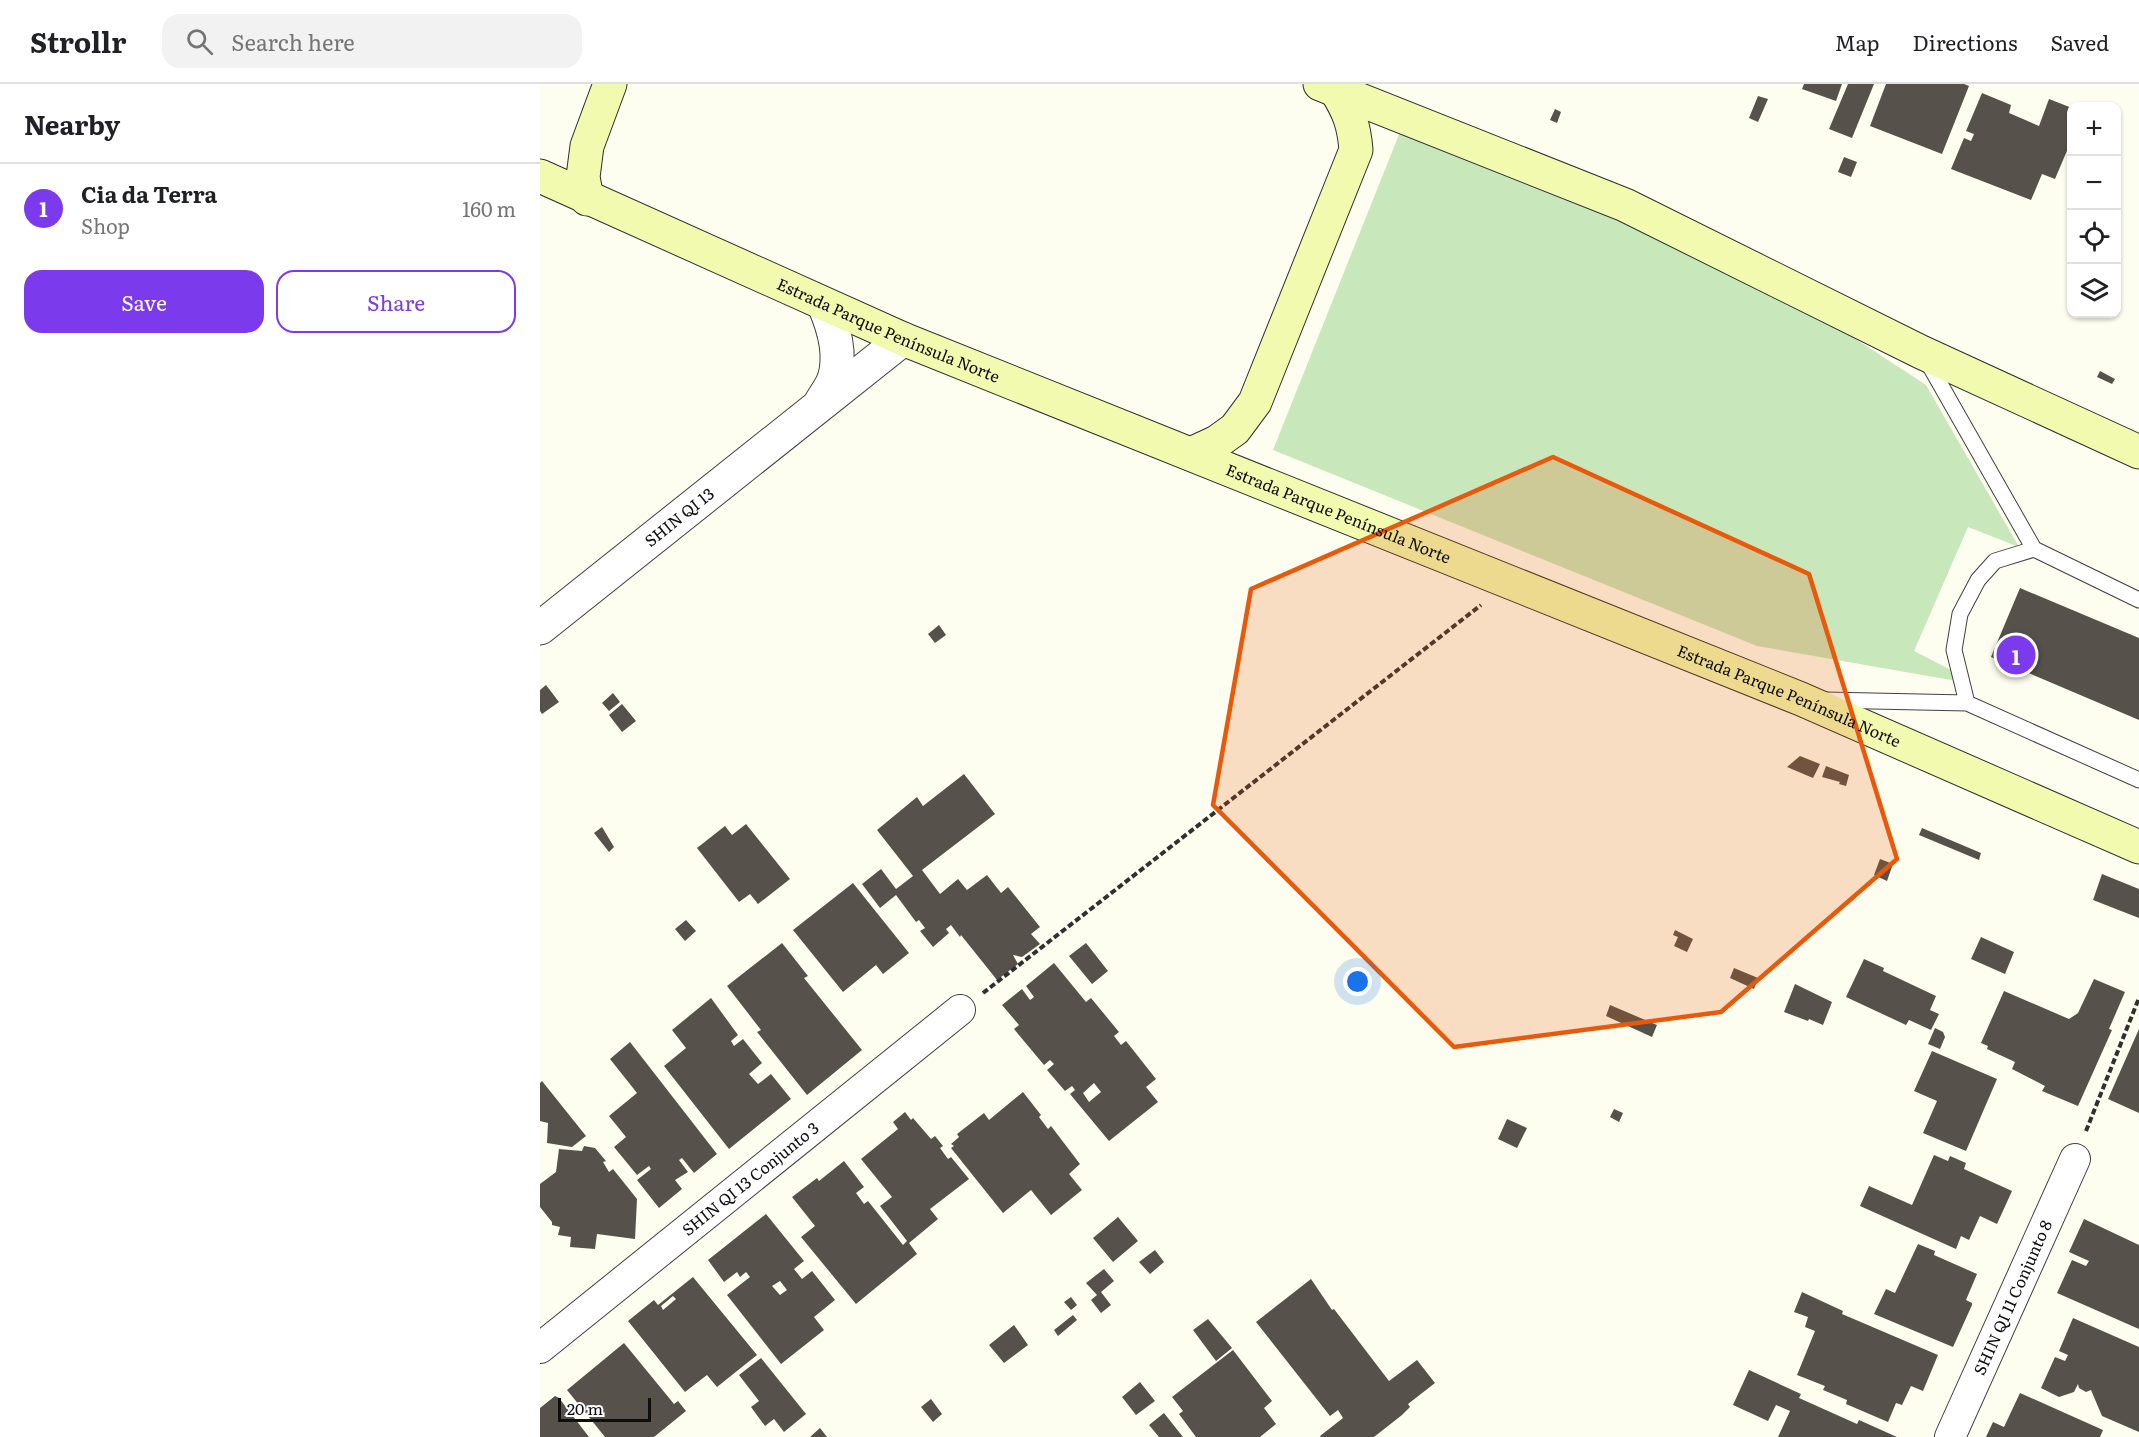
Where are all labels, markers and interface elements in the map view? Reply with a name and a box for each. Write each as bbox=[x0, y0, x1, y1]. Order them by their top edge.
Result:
search box bbox=[162, 14, 582, 68]
text: Strollr bbox=[30, 20, 126, 62]
icon: search bbox=[183, 25, 216, 58]
text: Search here bbox=[231, 25, 355, 58]
text: Map bbox=[1835, 26, 1880, 57]
text: Directions bbox=[1913, 26, 2018, 57]
text: Saved bbox=[2051, 26, 2109, 57]
map controls bbox=[2067, 102, 2121, 318]
button: + bbox=[2067, 102, 2121, 156]
text: Nearby bbox=[24, 104, 120, 143]
button: − bbox=[2067, 156, 2121, 210]
text: Cia da Terra bbox=[81, 177, 217, 210]
text: 1 bbox=[39, 193, 48, 223]
text: 160 m bbox=[462, 193, 516, 223]
text: Shop bbox=[81, 210, 130, 240]
button: locate bbox=[2067, 210, 2121, 264]
button: layers bbox=[2067, 264, 2121, 318]
button: Save bbox=[24, 270, 264, 333]
button: Share bbox=[276, 270, 516, 333]
street label: Estrada Parque Península Norte bbox=[773, 271, 1004, 388]
street label: Estrada Parque Península Norte bbox=[1223, 457, 1455, 569]
street label: SHIN QI 13 bbox=[639, 481, 719, 552]
pin: 1 bbox=[1996, 632, 2036, 678]
street label: Estrada Parque Península Norte bbox=[1674, 638, 1905, 752]
your location bbox=[1343, 967, 1372, 996]
street label: SHIN QI 13 Conjunto 3 bbox=[676, 1115, 823, 1241]
street label: SHIN QI 11 Conjunto 8 bbox=[1966, 1215, 2057, 1379]
scale bar bbox=[558, 1395, 651, 1422]
text: 20 m bbox=[567, 1396, 603, 1420]

